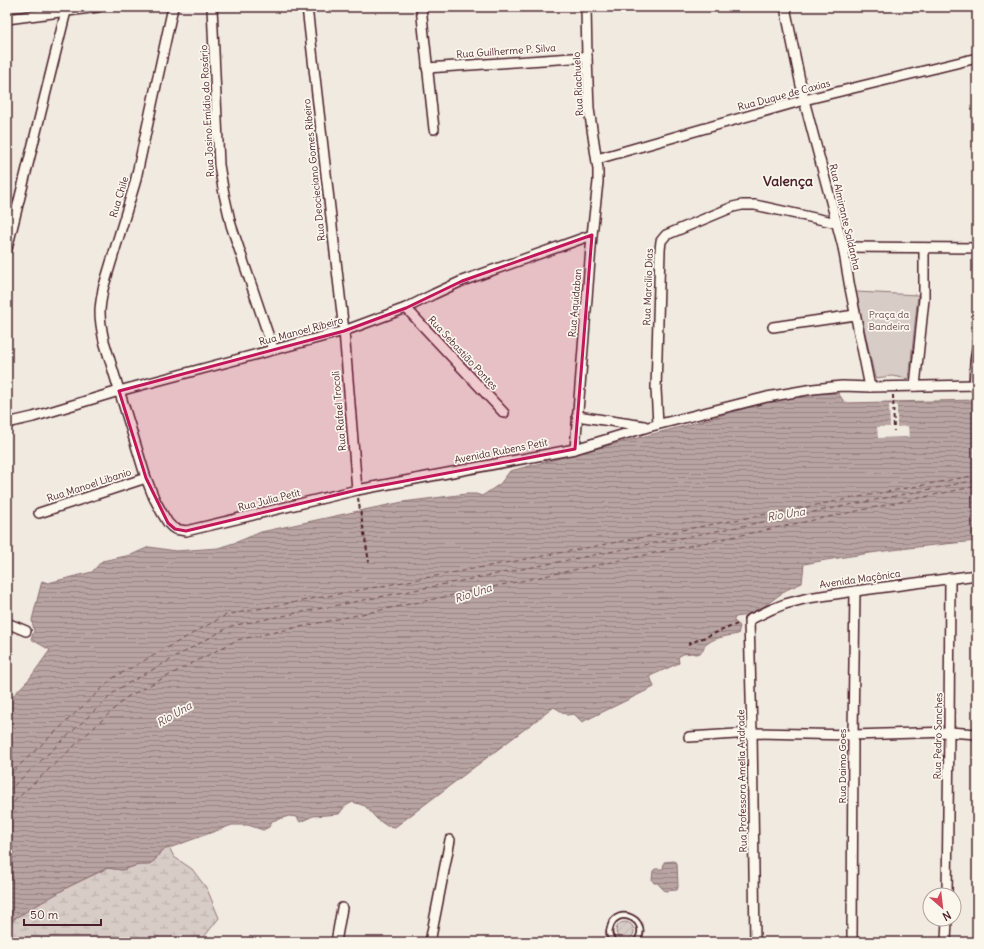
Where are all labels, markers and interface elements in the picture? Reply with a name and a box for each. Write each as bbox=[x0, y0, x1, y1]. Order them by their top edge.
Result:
street label: Rua Guilherme P. Silva bbox=[456, 41, 556, 61]
street label: Rua Josino Emídio do Rosário bbox=[197, 44, 217, 177]
street label: Rua Riachuelo bbox=[570, 51, 586, 116]
street label: Rua Duque de Caxias bbox=[736, 76, 832, 114]
street label: Rua Deocieciano Gomes Ribeiro bbox=[300, 98, 328, 242]
street label: Rua Almirante Saldanha bbox=[826, 163, 864, 272]
district label: Valença bbox=[763, 172, 813, 190]
street label: Rua Chile bbox=[107, 175, 131, 219]
street label: Rua Marcílio Dias bbox=[640, 248, 656, 326]
street label: Rua Aquidaban bbox=[566, 268, 584, 338]
park label: Praça da Bandeira bbox=[868, 308, 910, 333]
street label: Rua Manoel Ribeiro bbox=[257, 313, 345, 349]
street label: Rua Sebastião Pontes bbox=[425, 313, 501, 393]
street label: Rua Rafael Trocoli bbox=[329, 370, 349, 452]
street label: Avenida Rubens Petit bbox=[453, 435, 549, 466]
street label: Rua Manoel Libanio bbox=[45, 465, 133, 505]
street label: Rua Julia Petit bbox=[237, 486, 302, 514]
water label: Rio Una bbox=[766, 504, 807, 524]
street label: Avenida Maçônica bbox=[819, 567, 902, 591]
water label: Rio Una bbox=[453, 580, 494, 606]
street label: Rua Pedro Sanches bbox=[931, 692, 945, 780]
water label: Rio Una bbox=[154, 698, 195, 730]
street label: Rua Professora Amelia Andrade bbox=[734, 709, 750, 853]
street label: Rua Daimo Goes bbox=[836, 728, 849, 803]
north arrow bbox=[922, 887, 962, 927]
scale bar bbox=[24, 901, 101, 927]
text: 50 m bbox=[30, 907, 59, 922]
text: N bbox=[940, 908, 953, 924]

